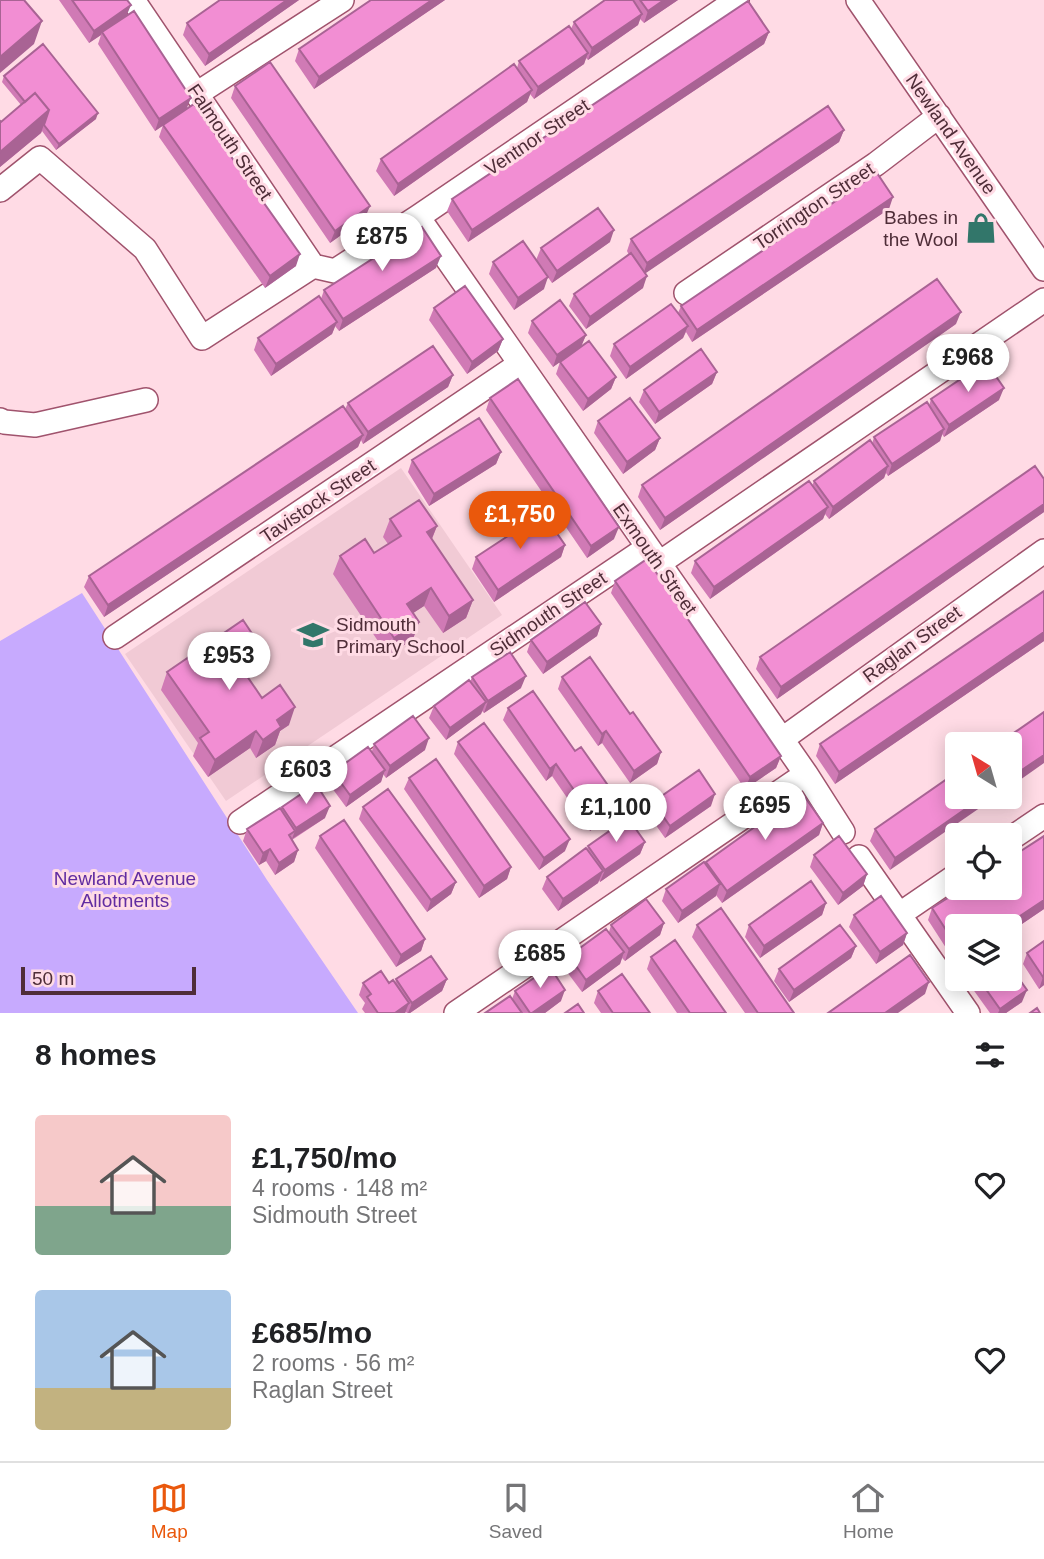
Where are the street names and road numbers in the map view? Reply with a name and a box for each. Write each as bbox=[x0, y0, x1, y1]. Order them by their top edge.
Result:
street label: Newland Avenue bbox=[902, 70, 1000, 198]
street label: Falmouth Street bbox=[184, 80, 277, 204]
street label: Ventnor Street bbox=[481, 94, 594, 180]
street label: Torrington Street bbox=[750, 158, 879, 254]
street label: Tavistock Street bbox=[257, 454, 380, 547]
street label: Exmouth Street bbox=[609, 499, 702, 619]
street label: Sidmouth Street bbox=[486, 567, 611, 661]
street label: Raglan Street bbox=[859, 601, 966, 687]

